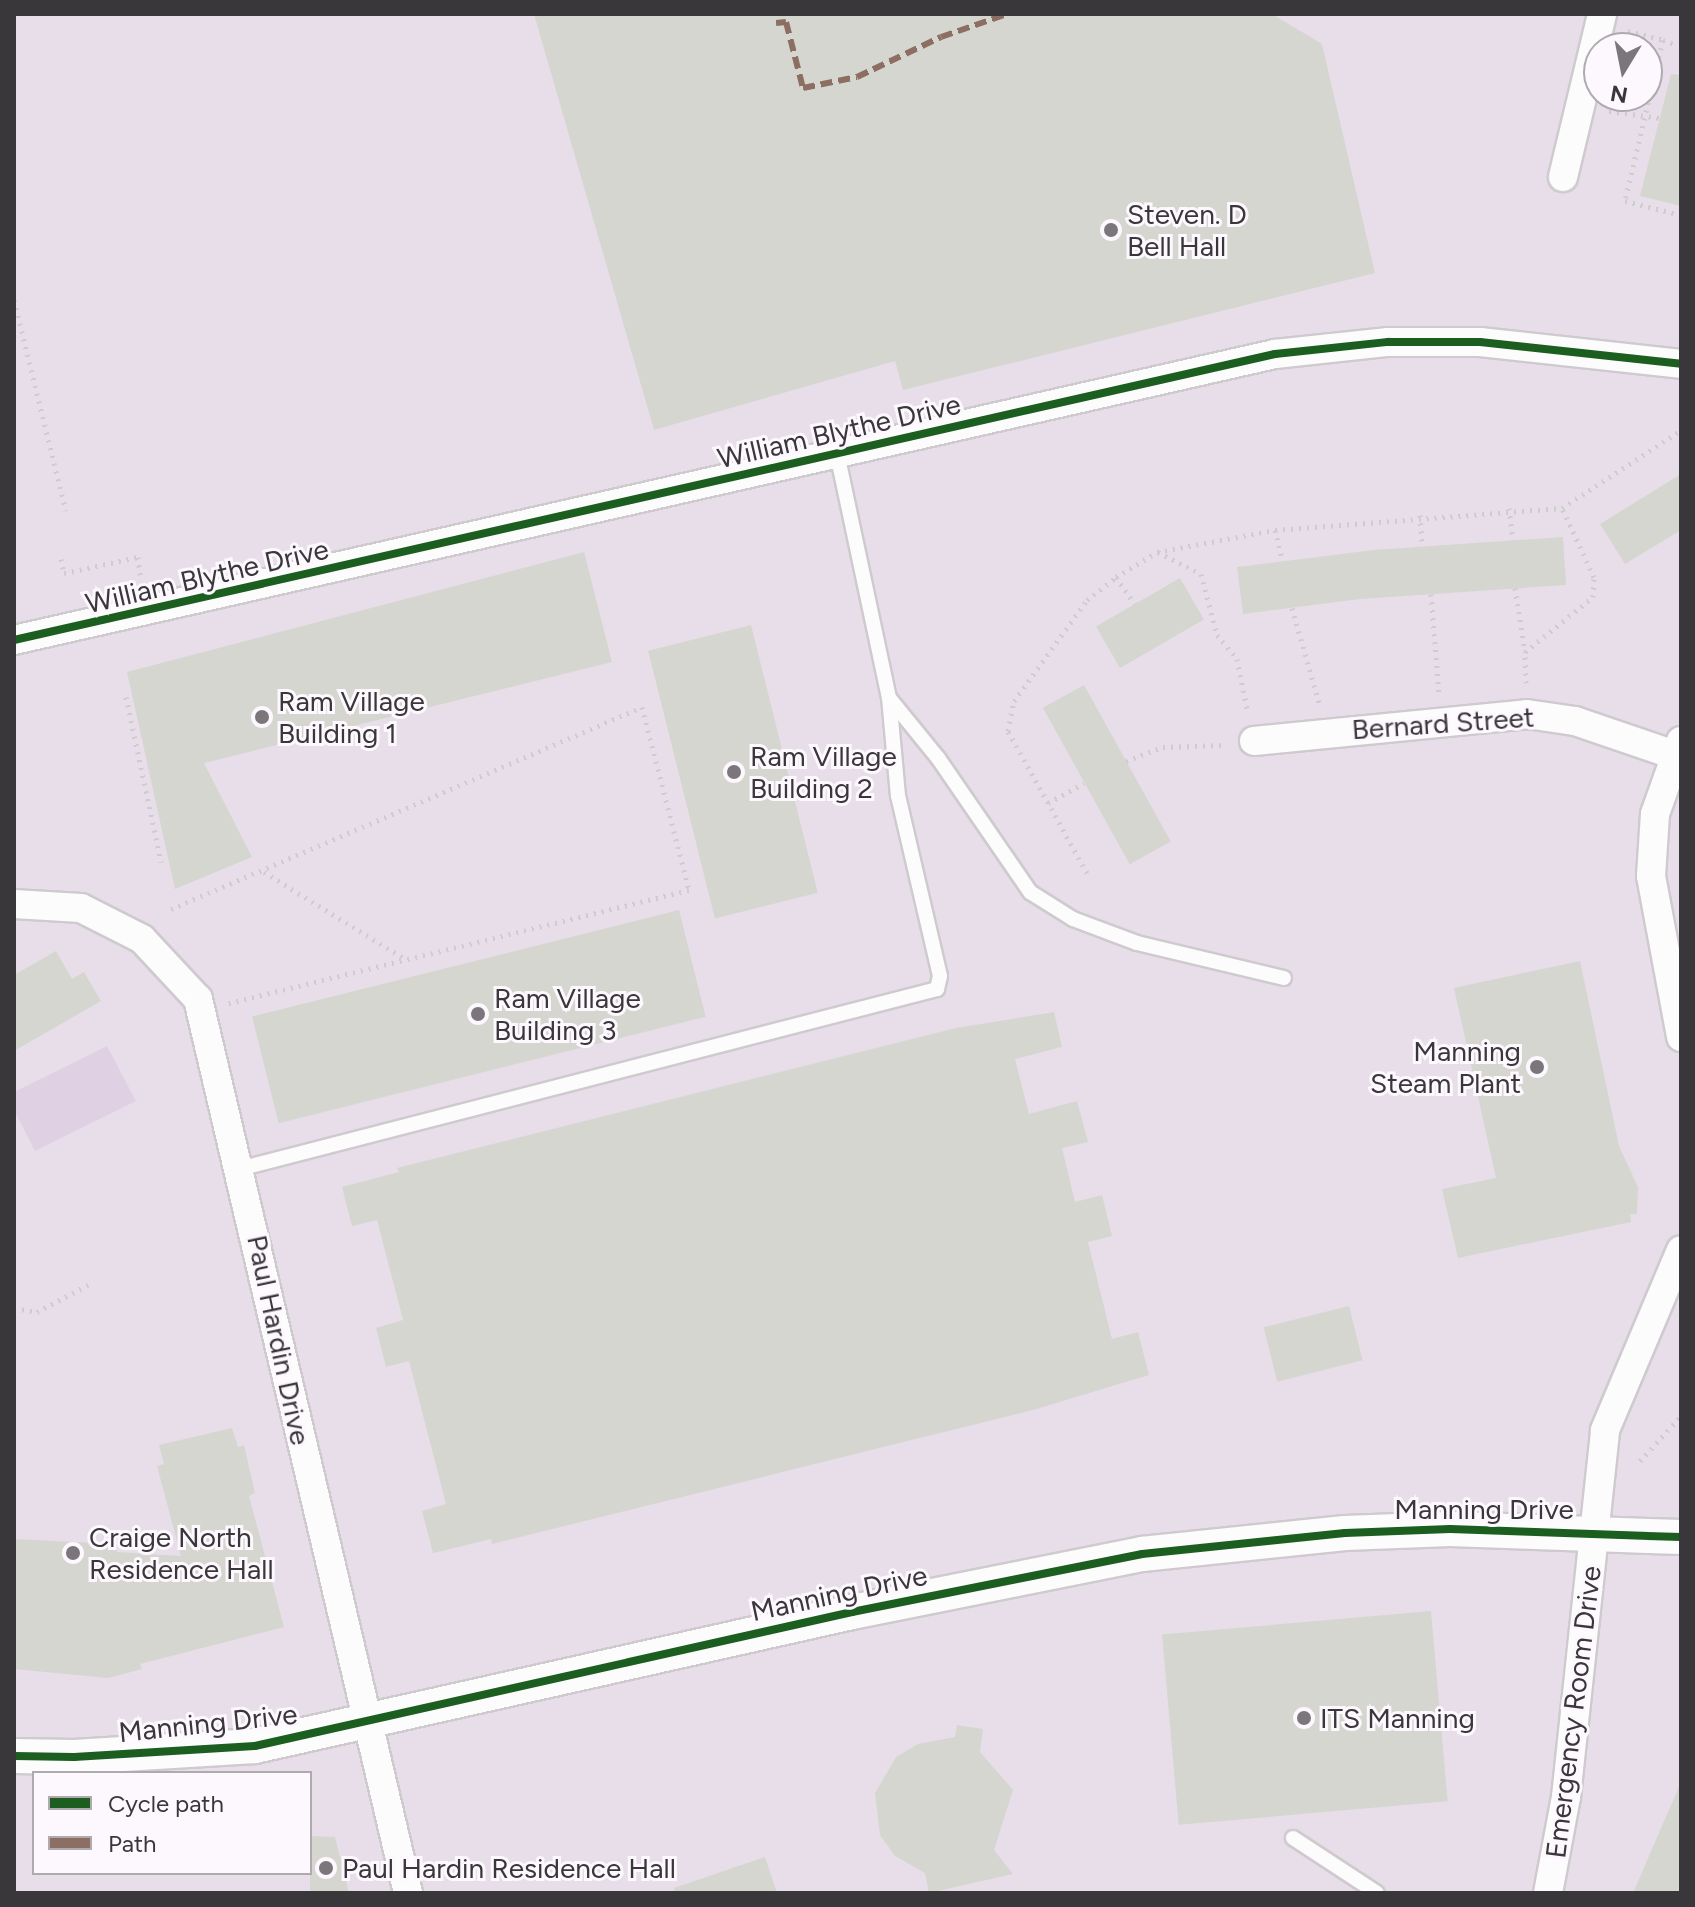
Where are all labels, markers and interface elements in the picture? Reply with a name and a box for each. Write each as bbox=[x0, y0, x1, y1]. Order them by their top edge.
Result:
north arrow bbox=[1583, 32, 1663, 112]
text: N bbox=[1608, 79, 1630, 109]
place label: Steven. D Bell Hall bbox=[1127, 197, 1247, 263]
marker: Steven. D Bell Hall bbox=[1102, 221, 1120, 239]
street label: William Blythe Drive bbox=[714, 387, 964, 475]
street label: William Blythe Drive bbox=[82, 532, 332, 620]
place label: Ram Village Building 1 bbox=[278, 684, 425, 750]
street label: Bernard Street bbox=[1351, 700, 1535, 746]
marker: Ram Village Building 1 bbox=[253, 708, 271, 726]
place label: Ram Village Building 2 bbox=[750, 739, 897, 805]
marker: Ram Village Building 2 bbox=[725, 763, 743, 781]
place label: Ram Village Building 3 bbox=[494, 981, 641, 1047]
marker: Ram Village Building 3 bbox=[469, 1005, 487, 1023]
place label: Manning Steam Plant bbox=[1370, 1034, 1521, 1100]
marker: Manning Steam Plant bbox=[1528, 1058, 1546, 1076]
street label: Paul Hardin Drive bbox=[240, 1232, 318, 1448]
street label: Manning Drive bbox=[1394, 1492, 1574, 1526]
place label: Craige North Residence Hall bbox=[89, 1520, 274, 1586]
marker: Craige North Residence Hall bbox=[64, 1544, 82, 1562]
street label: Manning Drive bbox=[748, 1558, 930, 1628]
street label: Emergency Room Drive bbox=[1538, 1564, 1608, 1860]
street label: Manning Drive bbox=[117, 1697, 299, 1749]
place label: ITS Manning bbox=[1320, 1701, 1475, 1735]
marker: ITS Manning bbox=[1295, 1709, 1313, 1727]
legend bbox=[32, 1771, 312, 1875]
text: Cycle path bbox=[108, 1789, 224, 1818]
text: Path bbox=[108, 1829, 156, 1858]
place label: Paul Hardin Residence Hall bbox=[342, 1851, 676, 1885]
marker: Paul Hardin Residence Hall bbox=[317, 1859, 335, 1877]

